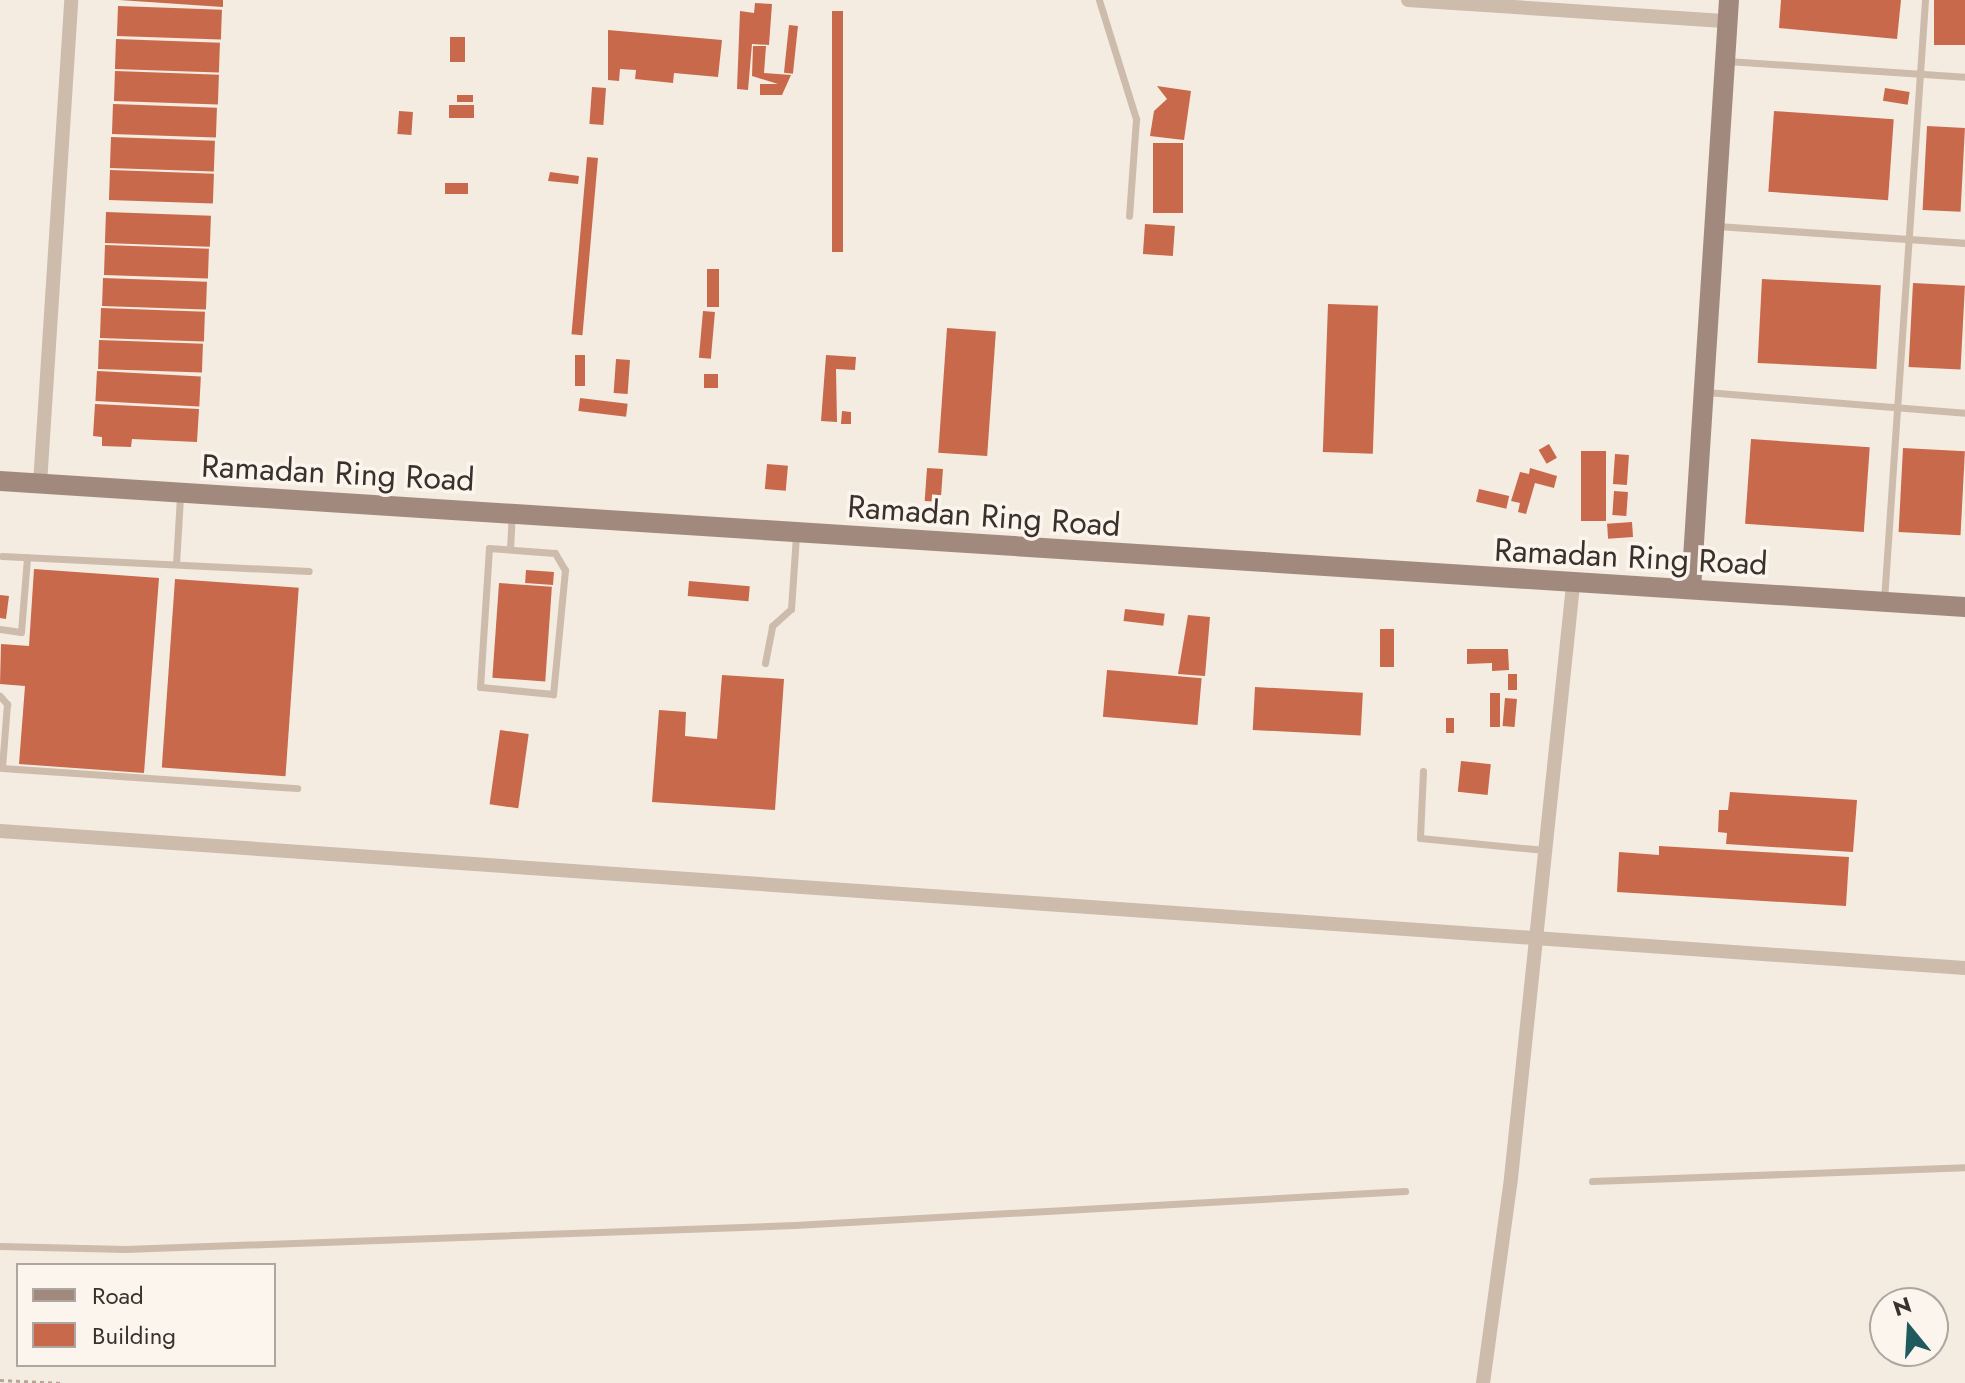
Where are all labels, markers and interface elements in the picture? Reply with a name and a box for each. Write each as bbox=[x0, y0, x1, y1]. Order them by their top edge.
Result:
street label: Ramadan Ring Road bbox=[200, 447, 476, 499]
street label: Ramadan Ring Road bbox=[846, 487, 1122, 545]
street label: Ramadan Ring Road bbox=[1493, 531, 1769, 583]
legend bbox=[16, 1263, 276, 1367]
text: Road bbox=[92, 1278, 144, 1313]
north arrow bbox=[1869, 1287, 1949, 1367]
text: N bbox=[1889, 1288, 1915, 1324]
text: Building bbox=[92, 1318, 176, 1353]

